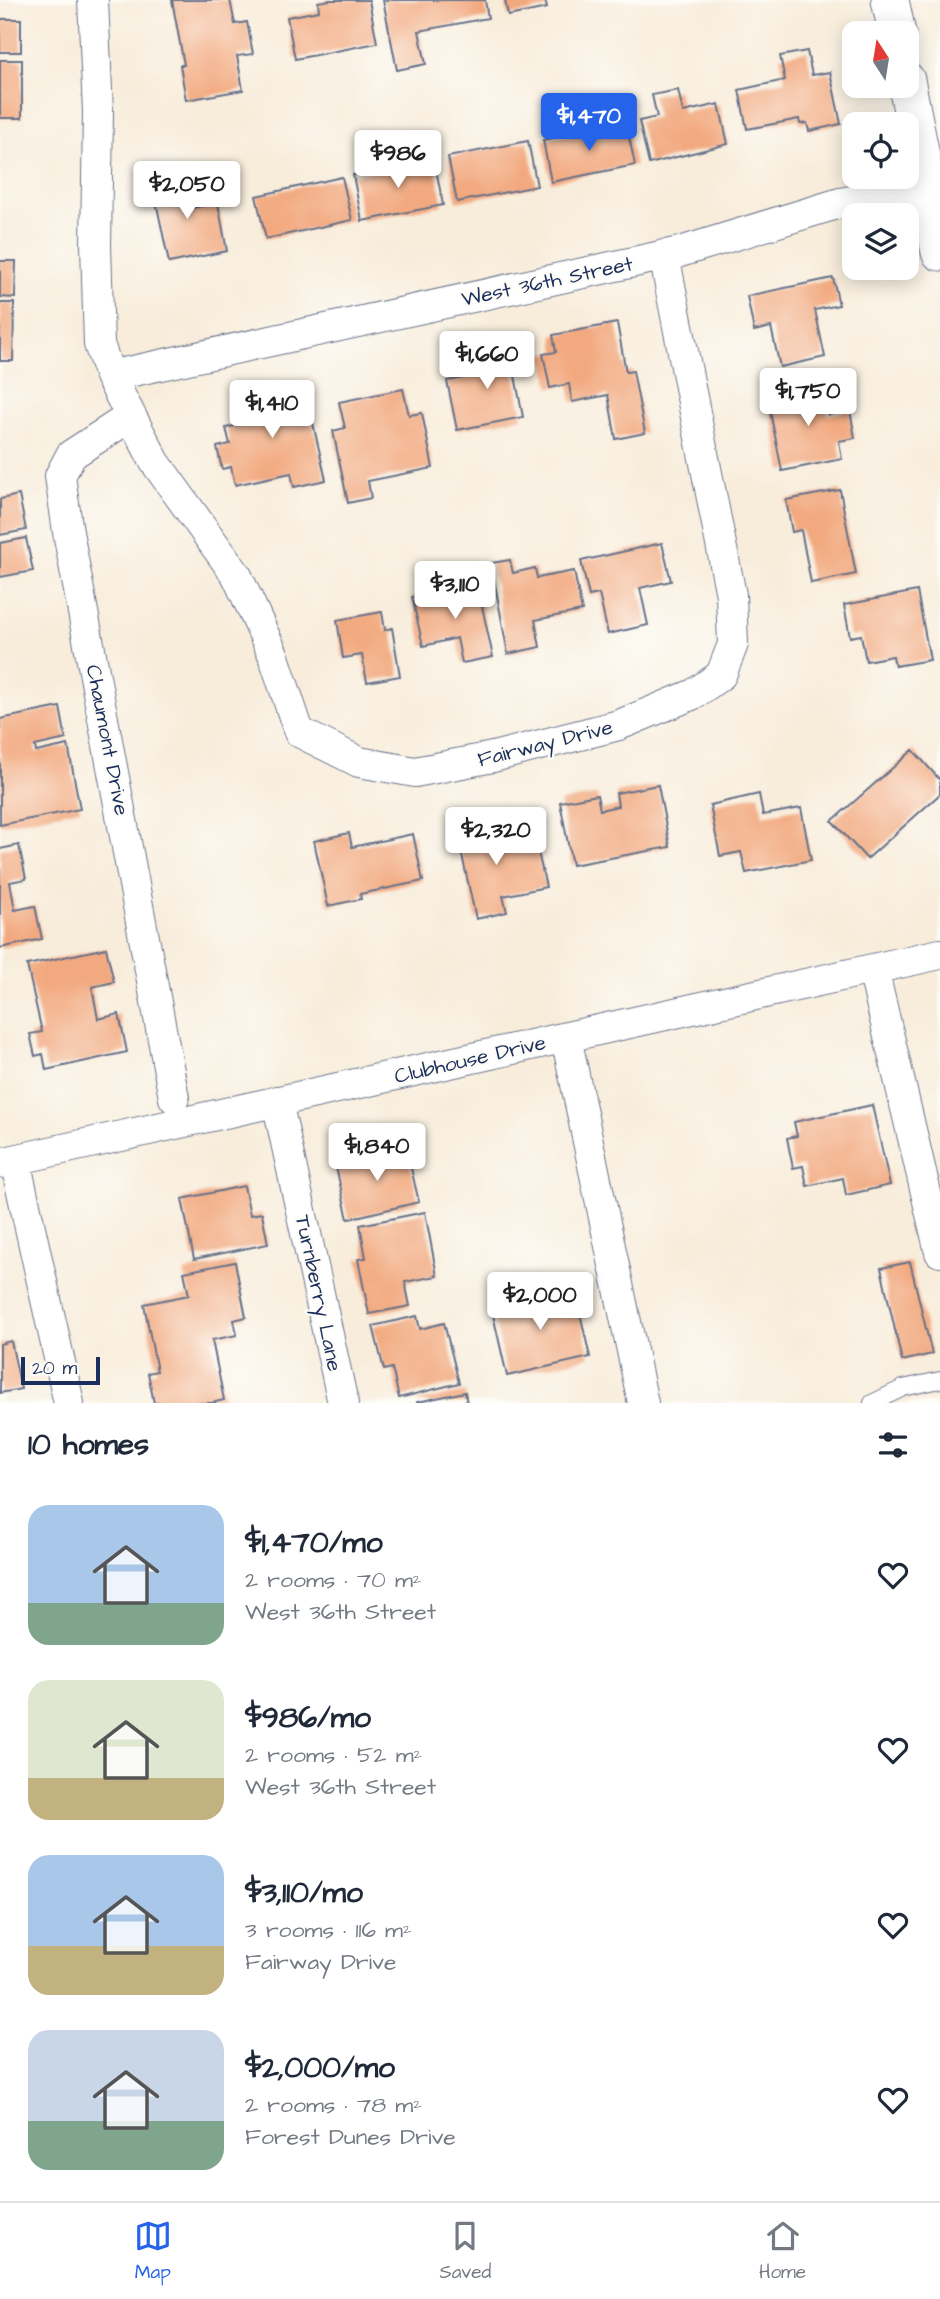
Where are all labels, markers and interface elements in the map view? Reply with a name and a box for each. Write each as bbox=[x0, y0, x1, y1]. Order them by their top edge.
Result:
north arrow bbox=[842, 21, 919, 98]
map controls bbox=[842, 21, 919, 280]
pin: $1,470 bbox=[532, 94, 646, 153]
text: $1,470 bbox=[557, 100, 621, 132]
button: locate bbox=[842, 112, 919, 189]
pin: $986 bbox=[357, 130, 439, 190]
text: $986 bbox=[370, 137, 426, 169]
pin: $2,050 bbox=[130, 162, 244, 221]
text: $2,050 bbox=[149, 168, 225, 200]
button: layers bbox=[842, 203, 919, 280]
street label: West 36th Street bbox=[459, 249, 636, 314]
pin: $1,660 bbox=[430, 332, 544, 391]
text: $1,660 bbox=[455, 338, 519, 370]
pin: $1,750 bbox=[751, 368, 865, 428]
text: $1,750 bbox=[776, 375, 840, 407]
pin: $1,410 bbox=[215, 380, 329, 440]
text: $1,410 bbox=[246, 387, 298, 419]
pin: $3,110 bbox=[398, 562, 512, 621]
text: $3,110 bbox=[431, 568, 480, 600]
street label: Chaumont Drive bbox=[79, 662, 136, 818]
street label: Fairway Drive bbox=[475, 713, 616, 776]
pin: $2,320 bbox=[439, 808, 553, 867]
text: $2,320 bbox=[461, 814, 531, 846]
street label: Clubhouse Drive bbox=[392, 1028, 549, 1091]
pin: $1,840 bbox=[320, 1124, 434, 1183]
text: $1,840 bbox=[345, 1130, 409, 1162]
street label: Turnberry Lane bbox=[286, 1212, 349, 1374]
pin: $2,000 bbox=[483, 1272, 597, 1332]
text: $2,000 bbox=[503, 1279, 577, 1311]
scale bar bbox=[21, 1354, 100, 1386]
text: 20 m bbox=[32, 1355, 77, 1382]
text: 10 homes bbox=[28, 1424, 149, 1466]
icon: filters bbox=[874, 1426, 912, 1464]
text: $1,470/mo bbox=[245, 1522, 383, 1564]
icon: home bbox=[84, 1533, 168, 1617]
icon: heart bbox=[874, 1556, 912, 1594]
text: 2 rooms · 70 m² bbox=[245, 1564, 421, 1596]
text: West 36th Street bbox=[245, 1596, 436, 1628]
text: $986/mo bbox=[245, 1697, 371, 1739]
icon: home bbox=[84, 1708, 168, 1792]
icon: heart bbox=[874, 1731, 912, 1769]
text: 2 rooms · 52 m² bbox=[245, 1739, 422, 1771]
text: West 36th Street bbox=[245, 1771, 436, 1803]
text: $3,110/mo bbox=[245, 1872, 363, 1914]
icon: home bbox=[84, 1883, 168, 1967]
icon: heart bbox=[874, 1906, 912, 1944]
text: 3 rooms · 116 m² bbox=[245, 1914, 412, 1946]
text: Fairway Drive bbox=[245, 1946, 396, 1978]
text: $2,000/mo bbox=[245, 2047, 395, 2089]
icon: home bbox=[84, 2058, 168, 2142]
icon: heart bbox=[874, 2081, 912, 2119]
text: 2 rooms · 78 m² bbox=[245, 2089, 422, 2121]
text: Forest Dunes Drive bbox=[245, 2121, 456, 2153]
tab: Map bbox=[134, 2217, 172, 2286]
tab: Saved bbox=[439, 2217, 491, 2286]
tab: Home bbox=[759, 2217, 806, 2286]

